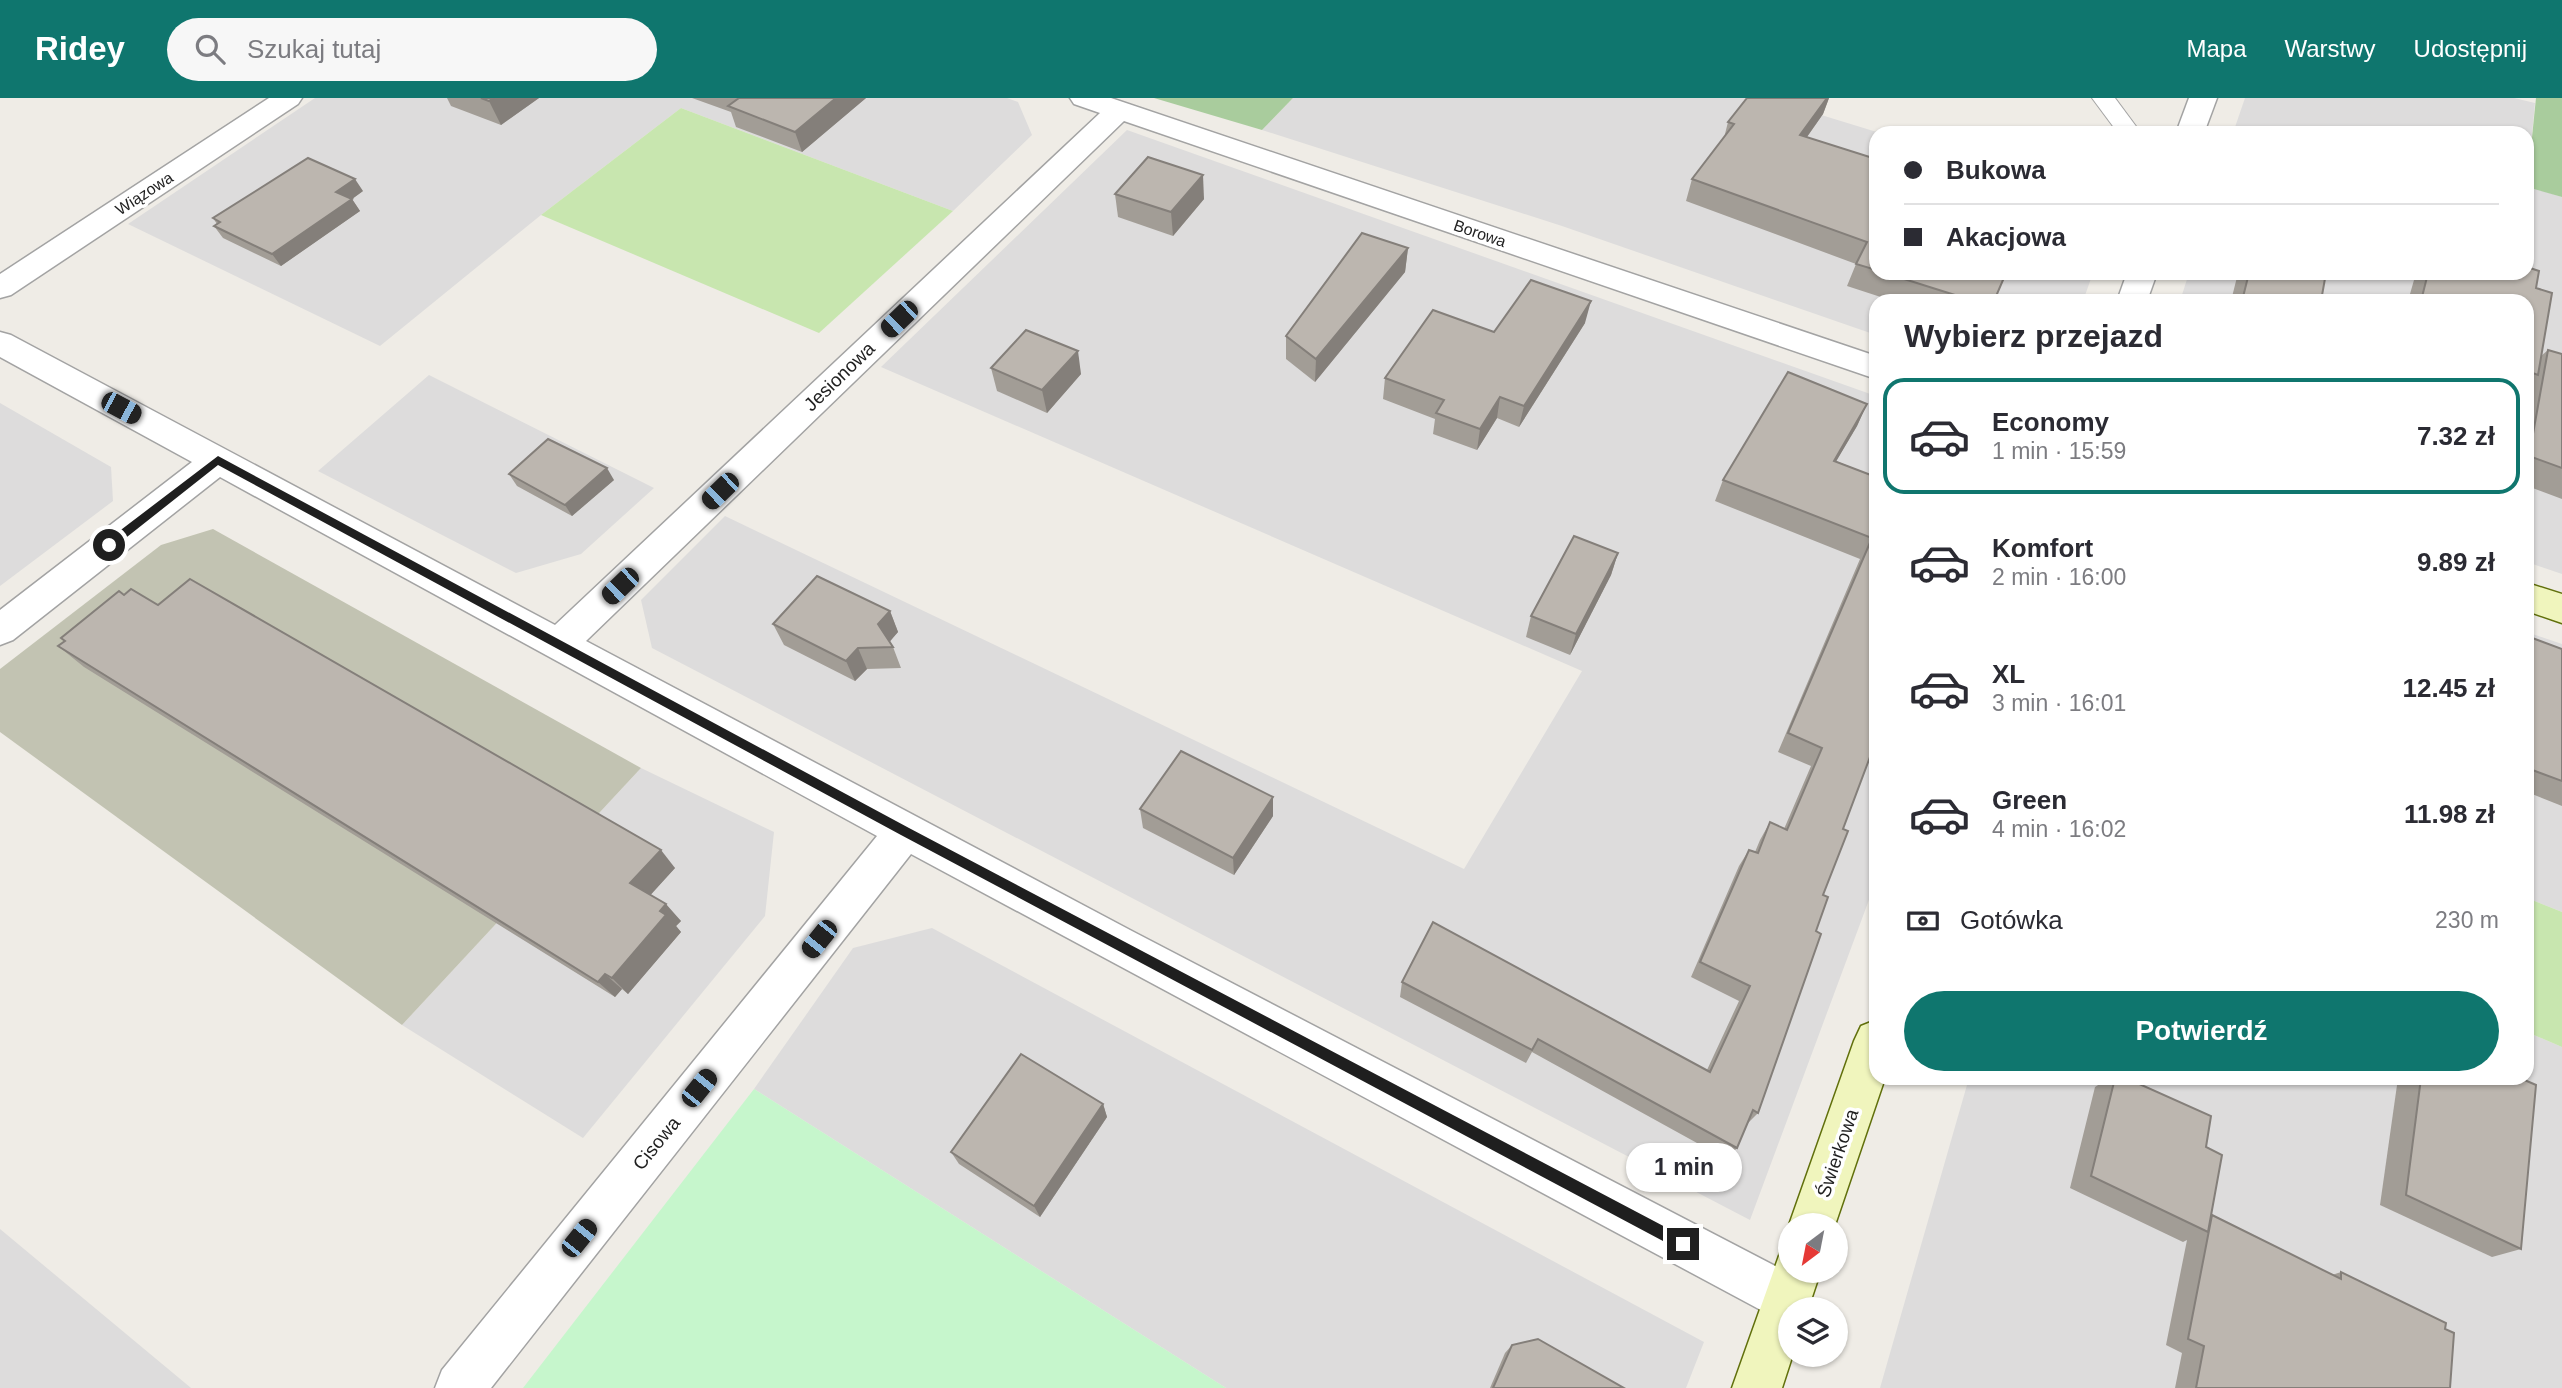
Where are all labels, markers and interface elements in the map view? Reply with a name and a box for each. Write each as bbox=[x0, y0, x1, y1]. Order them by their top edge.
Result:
search box bbox=[167, 18, 657, 81]
text: Ridey bbox=[35, 30, 125, 67]
icon: search bbox=[191, 30, 229, 68]
text: Szukaj tutaj bbox=[247, 34, 381, 64]
text: Mapa bbox=[2186, 35, 2246, 62]
text: Warstwy bbox=[2284, 35, 2376, 62]
text: Udostępnij bbox=[2414, 35, 2527, 62]
text: Bukowa bbox=[1946, 155, 2046, 185]
street label: Wiązowa bbox=[112, 169, 176, 218]
street label: Borowa bbox=[1451, 217, 1508, 250]
text: Akacjowa bbox=[1946, 222, 2066, 252]
car bbox=[877, 297, 922, 341]
text: Wybierz przejazd bbox=[1904, 318, 2163, 354]
street label: Jesionowa bbox=[800, 337, 879, 415]
car bbox=[98, 389, 145, 427]
icon: car bbox=[1908, 405, 1971, 468]
text: Economy bbox=[1992, 407, 2109, 437]
text: 7.32 zł bbox=[2417, 421, 2495, 451]
text: 1 min · 15:59 bbox=[1992, 438, 2126, 464]
car bbox=[698, 469, 743, 513]
route start bbox=[93, 529, 125, 561]
icon: car bbox=[1908, 531, 1971, 594]
text: Komfort bbox=[1992, 533, 2093, 563]
text: 9.89 zł bbox=[2417, 547, 2495, 577]
car bbox=[598, 564, 643, 608]
text: 2 min · 16:00 bbox=[1992, 564, 2126, 590]
icon: car bbox=[1908, 657, 1971, 720]
text: XL bbox=[1992, 659, 2025, 689]
text: 12.45 zł bbox=[2402, 673, 2495, 703]
text: 3 min · 16:01 bbox=[1992, 690, 2126, 716]
icon: car bbox=[1908, 783, 1971, 846]
text: Green bbox=[1992, 785, 2067, 815]
text: 11.98 zł bbox=[2404, 799, 2495, 829]
text: 4 min · 16:02 bbox=[1992, 816, 2126, 842]
icon: cash bbox=[1904, 902, 1942, 940]
text: Gotówka bbox=[1960, 905, 2063, 935]
text: 230 m bbox=[2435, 907, 2499, 933]
car bbox=[798, 916, 841, 962]
button: Potwierdź bbox=[1904, 991, 2499, 1071]
car bbox=[678, 1065, 721, 1111]
street label: Świerkowa bbox=[1813, 1106, 1862, 1200]
street label: Cisowa bbox=[629, 1112, 684, 1174]
callout: 1 min bbox=[1625, 1142, 1741, 1192]
text: 1 min bbox=[1654, 1154, 1714, 1180]
north arrow bbox=[1778, 1213, 1848, 1283]
map controls bbox=[1778, 1213, 1848, 1367]
car bbox=[558, 1215, 601, 1261]
route end bbox=[1667, 1228, 1699, 1260]
button: layers bbox=[1778, 1297, 1848, 1367]

